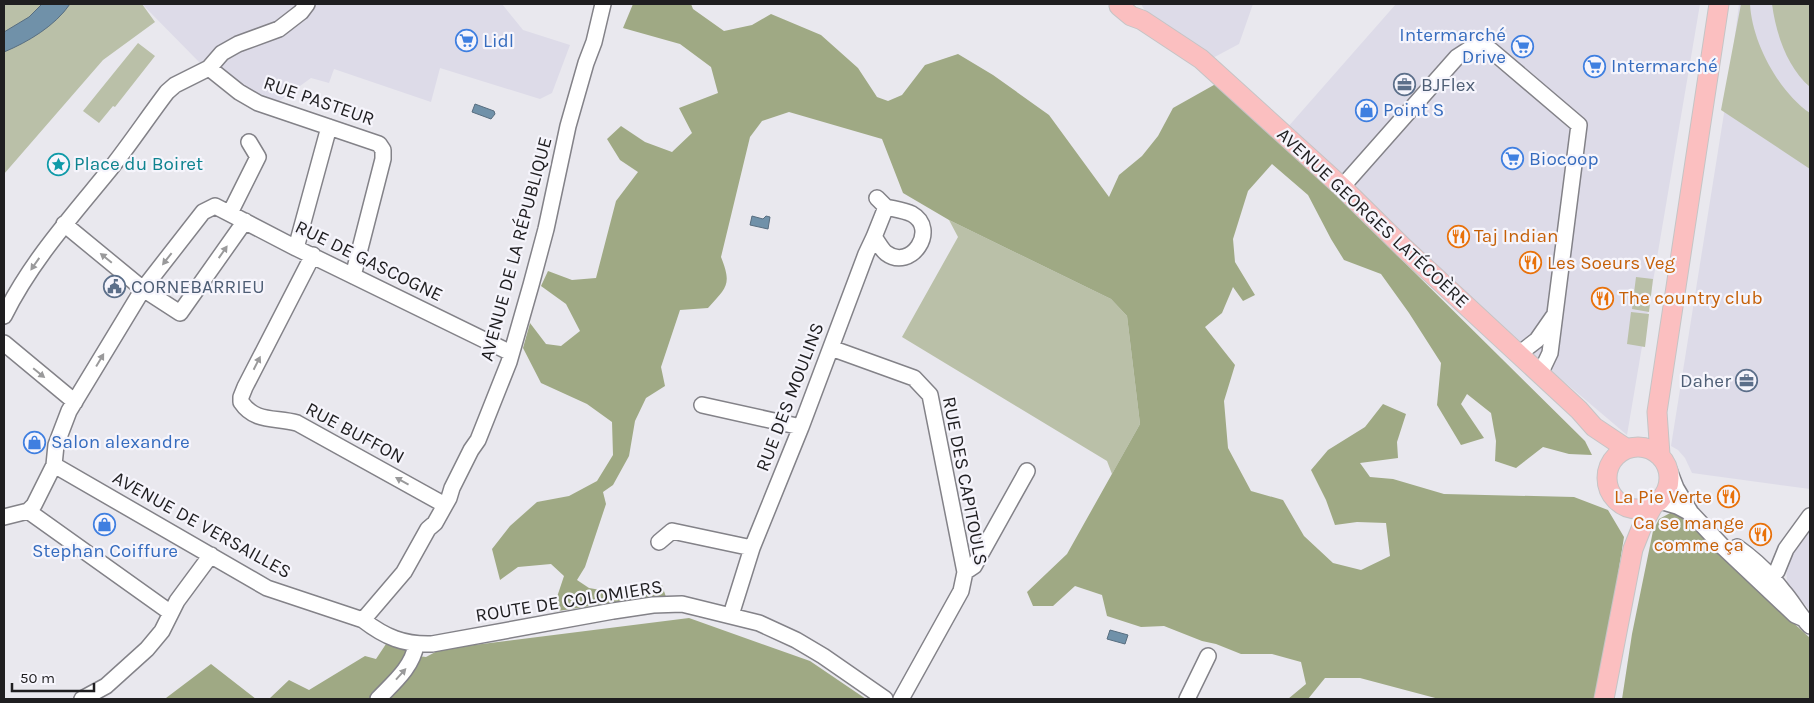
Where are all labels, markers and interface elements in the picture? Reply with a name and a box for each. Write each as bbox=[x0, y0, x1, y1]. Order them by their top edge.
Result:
place label: Intermarché Drive bbox=[1399, 24, 1506, 68]
supermarket icon: Lidl bbox=[455, 29, 479, 53]
place label: Lidl bbox=[483, 30, 514, 52]
supermarket icon: Intermarché Drive bbox=[1510, 34, 1534, 58]
supermarket icon: Intermarché bbox=[1583, 54, 1607, 78]
place label: Intermarché bbox=[1611, 55, 1718, 77]
street label: RUE PASTEUR bbox=[261, 72, 377, 130]
office icon: BJFlex bbox=[1393, 73, 1417, 97]
place label: BJFlex bbox=[1421, 74, 1476, 96]
shop icon: Point S bbox=[1355, 98, 1379, 122]
place label: Point S bbox=[1383, 99, 1444, 121]
street label: AVENUE GEORGES LATÉCOÈRE bbox=[1273, 123, 1474, 313]
street label: AVENUE DE LA RÉPUBLIQUE bbox=[475, 134, 557, 363]
supermarket icon: Biocoop bbox=[1501, 147, 1525, 171]
place label: Biocoop bbox=[1529, 148, 1599, 170]
place icon: Place du Boiret bbox=[46, 152, 70, 176]
place label: Place du Boiret bbox=[74, 153, 203, 175]
street label: RUE DE GASCOGNE bbox=[292, 216, 446, 306]
restaurant icon: Taj Indian bbox=[1446, 224, 1470, 248]
place label: Taj Indian bbox=[1474, 225, 1558, 247]
one-way arrow bbox=[218, 245, 228, 259]
restaurant icon: Les Soeurs Veg bbox=[1519, 251, 1543, 275]
one-way arrow bbox=[162, 252, 172, 266]
place label: Les Soeurs Veg bbox=[1547, 252, 1675, 274]
one-way arrow bbox=[99, 253, 112, 264]
one-way arrow bbox=[30, 257, 40, 270]
public building icon: CORNEBARRIEU bbox=[103, 275, 127, 299]
place label: CORNEBARRIEU bbox=[131, 276, 265, 298]
restaurant icon: The country club bbox=[1591, 286, 1615, 310]
place label: The country club bbox=[1619, 287, 1763, 309]
street label: RUE DES MOULINS bbox=[751, 319, 829, 475]
one-way arrow bbox=[96, 354, 105, 367]
one-way arrow bbox=[253, 356, 261, 371]
one-way arrow bbox=[33, 367, 46, 378]
office icon: Daher bbox=[1735, 369, 1759, 393]
place label: Daher bbox=[1680, 370, 1731, 392]
street label: RUE DES CAPITOULS bbox=[938, 395, 992, 567]
street label: RUE BUFFON bbox=[302, 398, 408, 468]
shop icon: Salon alexandre bbox=[23, 430, 47, 454]
place label: Salon alexandre bbox=[51, 431, 190, 453]
street label: AVENUE DE VERSAILLES bbox=[109, 467, 295, 583]
one-way arrow bbox=[395, 477, 409, 486]
restaurant icon: La Pie Verte bbox=[1716, 485, 1740, 509]
place label: La Pie Verte bbox=[1614, 486, 1712, 508]
place label: Ca se mange comme ça bbox=[1633, 512, 1744, 556]
shop icon: Stephan Coiffure bbox=[93, 513, 117, 537]
restaurant icon: Ca se mange comme ça bbox=[1748, 522, 1772, 546]
place label: Stephan Coiffure bbox=[32, 540, 178, 562]
street label: ROUTE DE COLOMIERS bbox=[474, 575, 664, 627]
scale bar bbox=[12, 660, 95, 692]
text: 50 m bbox=[20, 669, 55, 687]
one-way arrow bbox=[395, 669, 407, 681]

